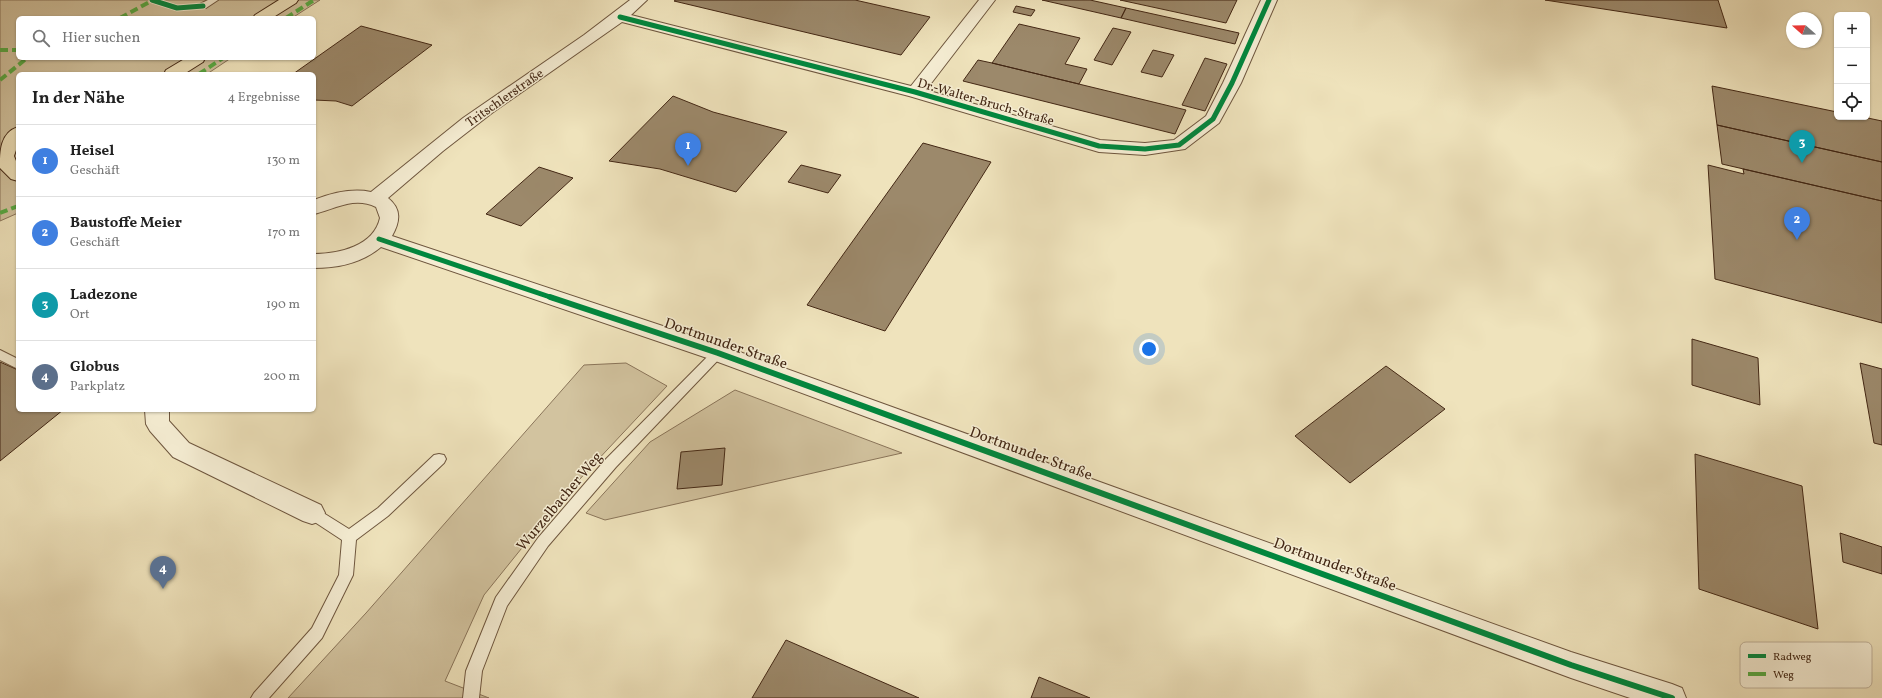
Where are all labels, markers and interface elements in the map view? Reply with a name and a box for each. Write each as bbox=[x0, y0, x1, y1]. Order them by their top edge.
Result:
north arrow bbox=[1786, 12, 1822, 48]
map controls bbox=[1834, 12, 1870, 120]
button: + bbox=[1834, 12, 1870, 48]
search box bbox=[16, 16, 316, 60]
icon: search bbox=[30, 27, 52, 49]
text: Hier suchen bbox=[62, 28, 140, 49]
button: − bbox=[1834, 48, 1870, 84]
street label: Tritschlerstraße bbox=[463, 65, 548, 132]
street label: Dr.-Walter-Bruch-Straße bbox=[915, 75, 1056, 131]
button: locate bbox=[1834, 84, 1870, 120]
text: In der Nähe bbox=[32, 87, 125, 110]
text: 4 Ergebnisse bbox=[227, 89, 300, 107]
pin: 3 bbox=[1789, 130, 1815, 163]
pin: 1 bbox=[675, 133, 701, 166]
text: Heisel bbox=[70, 141, 114, 162]
text: 1 bbox=[42, 152, 48, 170]
text: 130 m bbox=[267, 152, 300, 170]
text: Geschäft bbox=[70, 162, 120, 180]
pin: 2 bbox=[1784, 207, 1810, 240]
text: Baustoffe Meier bbox=[70, 213, 182, 234]
text: 2 bbox=[42, 224, 48, 242]
text: 170 m bbox=[267, 224, 300, 242]
text: Geschäft bbox=[70, 234, 120, 252]
text: Ladezone bbox=[70, 285, 138, 306]
text: 3 bbox=[42, 296, 48, 314]
text: 190 m bbox=[266, 296, 300, 314]
text: Ort bbox=[70, 306, 90, 324]
street label: Dortmunder Straße bbox=[661, 313, 790, 375]
your location bbox=[1139, 339, 1159, 359]
text: Globus bbox=[70, 357, 119, 378]
text: 4 bbox=[41, 368, 49, 386]
text: 200 m bbox=[263, 368, 300, 386]
text: Parkplatz bbox=[70, 378, 125, 396]
street label: Dortmunder Straße bbox=[966, 422, 1095, 486]
street label: Wurzelbacher Weg bbox=[512, 448, 608, 556]
street label: Dortmunder Straße bbox=[1270, 533, 1399, 597]
pin: 4 bbox=[150, 556, 176, 589]
legend bbox=[1740, 642, 1872, 688]
text: Radweg bbox=[1773, 650, 1812, 665]
text: Weg bbox=[1773, 668, 1794, 683]

